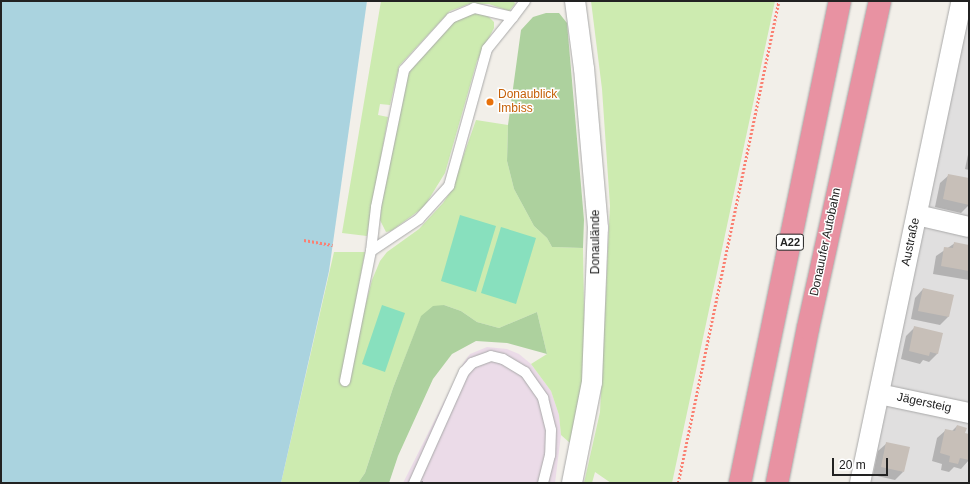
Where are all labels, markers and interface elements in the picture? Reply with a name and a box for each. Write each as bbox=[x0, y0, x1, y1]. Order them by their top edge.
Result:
place label: Donaublick Imbiss bbox=[498, 88, 557, 116]
marker: Donaublick Imbiss bbox=[485, 97, 495, 107]
street label: Donauufer Autobahn bbox=[807, 186, 845, 298]
street label: Donaulände bbox=[589, 210, 603, 274]
street label: Austraße bbox=[899, 217, 923, 267]
road number: A22 bbox=[775, 233, 805, 251]
street label: Jägersteig bbox=[895, 390, 953, 416]
scale bar bbox=[834, 450, 890, 476]
text: 20 m bbox=[839, 458, 866, 472]

